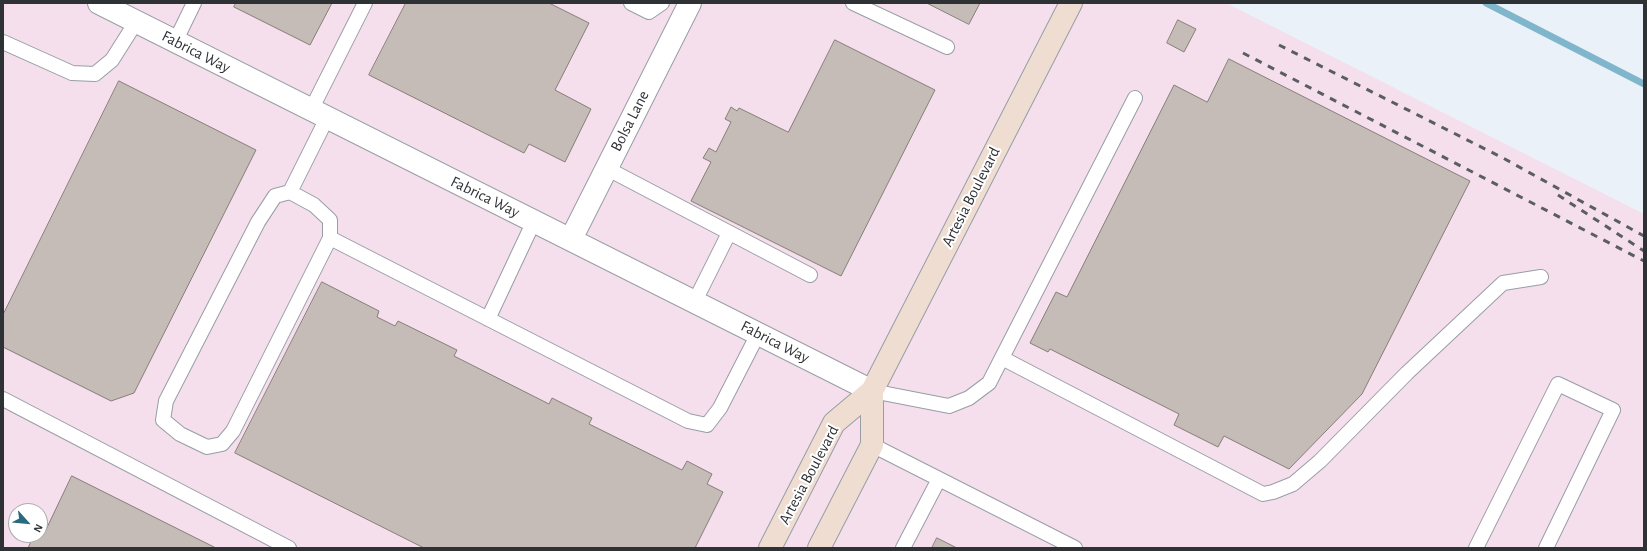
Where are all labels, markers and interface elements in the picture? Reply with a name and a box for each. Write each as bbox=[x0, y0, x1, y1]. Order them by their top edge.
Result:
street label: Fabrica Way bbox=[158, 27, 234, 77]
street label: Bolsa Lane bbox=[607, 87, 653, 155]
street label: Artesia Boulevard bbox=[938, 144, 1004, 250]
street label: Fabrica Way bbox=[447, 172, 523, 222]
street label: Fabrica Way bbox=[737, 317, 813, 367]
street label: Artesia Boulevard bbox=[775, 422, 843, 528]
north arrow bbox=[8, 503, 48, 543]
text: N bbox=[32, 522, 45, 534]

